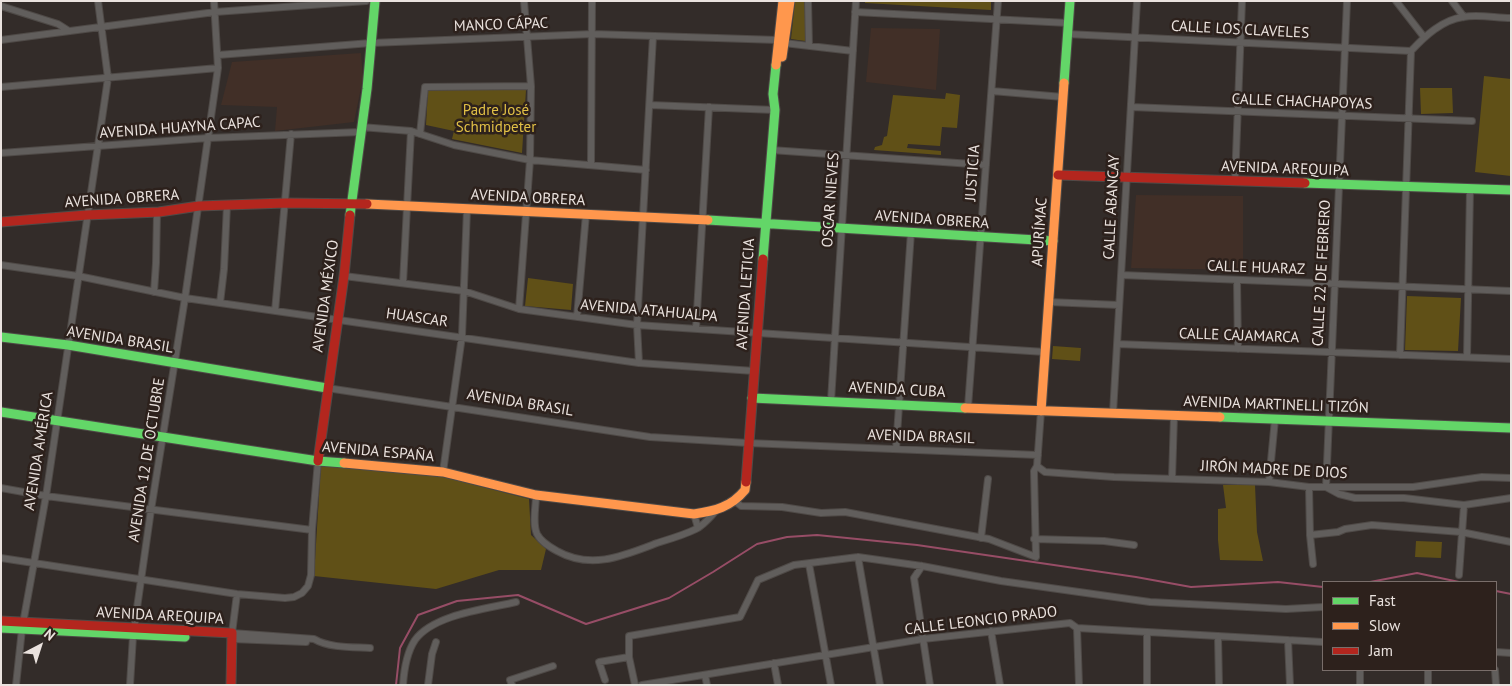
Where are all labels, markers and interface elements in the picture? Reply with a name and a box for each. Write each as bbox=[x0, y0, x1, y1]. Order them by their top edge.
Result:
street label: MANCO CÁPAC bbox=[453, 14, 549, 36]
street label: CALLE LOS CLAVELES bbox=[1170, 17, 1310, 43]
street label: CALLE CHACHAPOYAS bbox=[1231, 91, 1373, 113]
park label: Padre José Schmidpeter bbox=[456, 102, 536, 137]
street label: AVENIDA HUAYNA CAPAC bbox=[99, 113, 261, 143]
street label: JUSTICIA bbox=[962, 144, 984, 202]
street label: OSCAR NIEVES bbox=[819, 152, 843, 248]
street label: CALLE ABANCAY bbox=[1100, 154, 1124, 260]
street label: AVENIDA AREQUIPA bbox=[1221, 158, 1349, 180]
street label: AVENIDA OBRERA bbox=[64, 186, 180, 212]
street label: AVENIDA OBRERA bbox=[470, 186, 586, 210]
street label: APURÍMAC bbox=[1029, 197, 1051, 267]
street label: CALLE 22 DE FEBRERO bbox=[1309, 199, 1335, 347]
street label: AVENIDA OBRERA bbox=[874, 207, 990, 233]
street label: AVENIDA LETICIA bbox=[733, 238, 759, 350]
street label: AVENIDA MÉXICO bbox=[309, 239, 343, 353]
street label: CALLE HUARAZ bbox=[1207, 257, 1305, 279]
street label: AVENIDA ATAHUALPA bbox=[580, 296, 718, 326]
street label: HUASCAR bbox=[385, 305, 449, 331]
street label: AVENIDA BRASIL bbox=[66, 323, 174, 357]
street label: CALLE CAJAMARCA bbox=[1179, 325, 1299, 347]
street label: AVENIDA 12 DE OCTUBRE bbox=[125, 377, 169, 543]
street label: AVENIDA CUBA bbox=[848, 378, 946, 402]
street label: AVENIDA BRASIL bbox=[466, 386, 574, 420]
street label: AVENIDA AMÉRICA bbox=[21, 390, 57, 512]
street label: AVENIDA MARTINELLI TIZÓN bbox=[1183, 393, 1369, 417]
street label: AVENIDA BRASIL bbox=[867, 426, 975, 448]
street label: AVENIDA ESPAÑA bbox=[321, 438, 435, 466]
street label: JIRÓN MADRE DE DIOS bbox=[1200, 457, 1348, 483]
legend bbox=[1322, 581, 1497, 671]
text: Fast bbox=[1369, 591, 1396, 610]
street label: CALLE LEONCIO PRADO bbox=[904, 603, 1058, 639]
street label: AVENIDA AREQUIPA bbox=[96, 604, 224, 628]
text: Slow bbox=[1369, 616, 1400, 635]
north arrow bbox=[15, 621, 65, 671]
text: N bbox=[40, 625, 59, 644]
text: Jam bbox=[1369, 641, 1393, 660]

